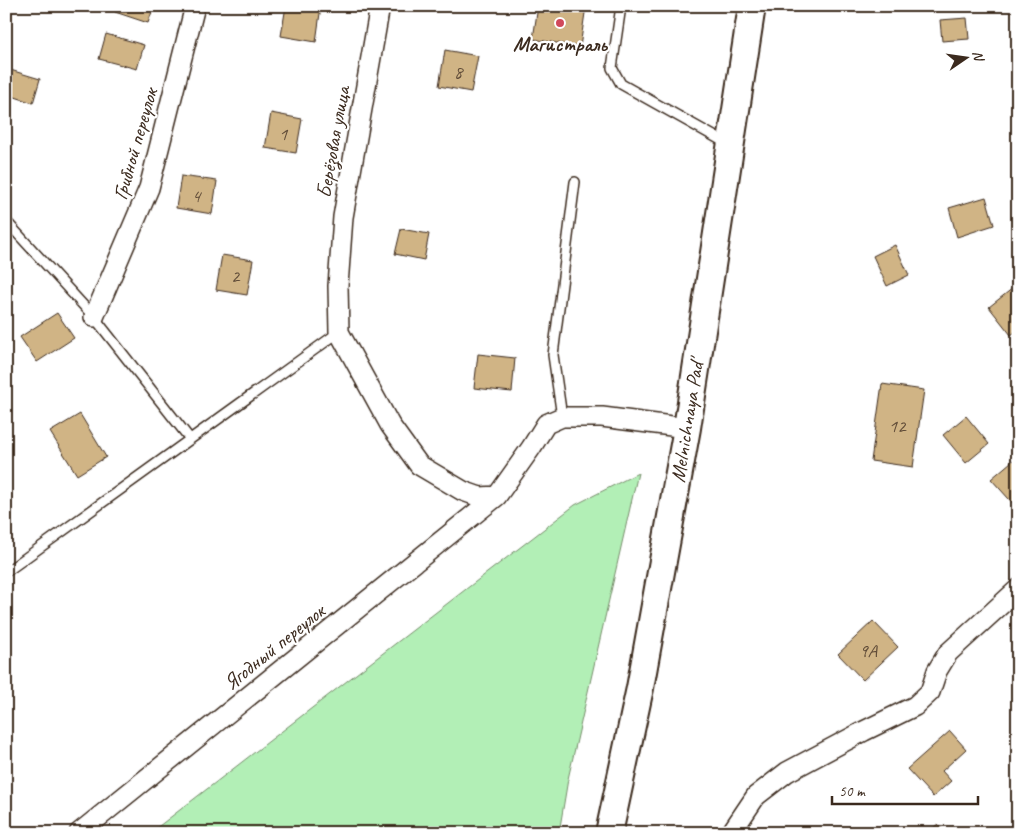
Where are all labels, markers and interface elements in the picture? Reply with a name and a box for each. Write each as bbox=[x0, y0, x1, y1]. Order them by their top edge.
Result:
marker: Магистраль bbox=[554, 17, 566, 29]
place label: Магистраль bbox=[513, 31, 609, 57]
north arrow bbox=[942, 32, 992, 82]
text: N bbox=[969, 49, 988, 64]
house number: 8 bbox=[454, 60, 465, 84]
street label: Берёзовая улица bbox=[310, 82, 357, 200]
street label: Грибной переулок bbox=[107, 83, 164, 203]
house number: 1 bbox=[279, 122, 289, 146]
house number: 4 bbox=[192, 184, 203, 208]
house number: 2 bbox=[231, 264, 241, 288]
street label: Melnichnaya Pad' bbox=[664, 353, 710, 484]
house number: 12 bbox=[888, 414, 907, 438]
street label: Ягодный переулок bbox=[218, 597, 332, 696]
house number: 9А bbox=[859, 639, 879, 663]
scale bar bbox=[832, 774, 978, 806]
text: 50 m bbox=[839, 782, 866, 801]

